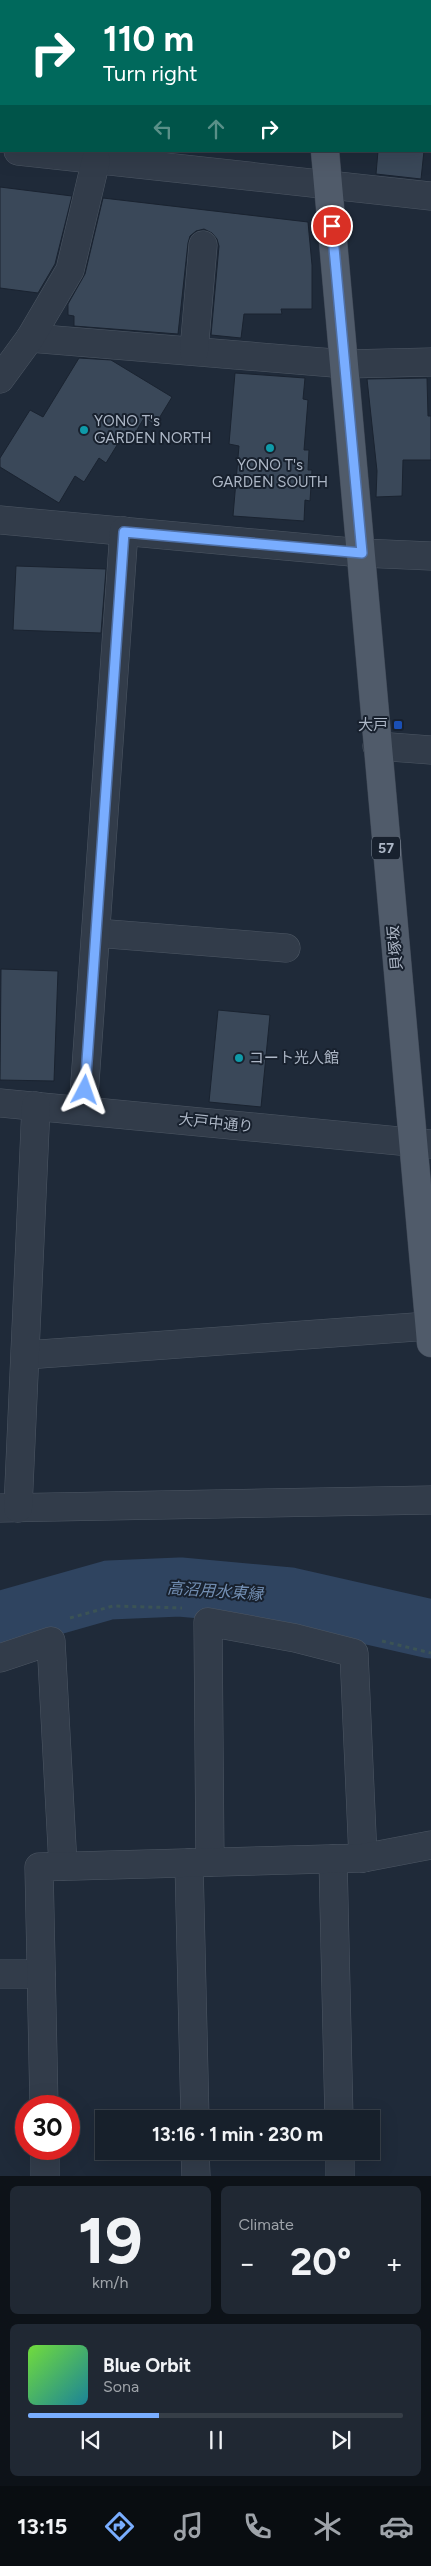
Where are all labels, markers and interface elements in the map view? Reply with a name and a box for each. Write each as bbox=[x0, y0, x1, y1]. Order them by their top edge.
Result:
text: 110 m bbox=[103, 18, 194, 60]
icon: right bbox=[20, 20, 85, 85]
text: Turn right bbox=[103, 60, 198, 87]
icon: left bbox=[149, 115, 177, 143]
icon: ahead bbox=[202, 115, 230, 143]
icon: right bbox=[255, 115, 283, 143]
pin bbox=[311, 205, 353, 247]
icon: arrive bbox=[318, 212, 346, 240]
place label: YONO T's GARDEN NORTH bbox=[94, 412, 212, 447]
marker: YONO T's GARDEN NORTH bbox=[78, 424, 90, 436]
marker: YONO T's GARDEN SOUTH bbox=[264, 442, 276, 454]
place label: YONO T's GARDEN SOUTH bbox=[212, 456, 328, 491]
place label: 大戸 bbox=[358, 716, 388, 734]
marker: 大戸 bbox=[392, 719, 404, 731]
road number: 57 bbox=[372, 836, 400, 860]
street label: 貝塚坂 bbox=[384, 925, 406, 971]
place label: コート光人館 bbox=[249, 1049, 339, 1067]
marker: コート光人館 bbox=[233, 1052, 245, 1064]
position arrow bbox=[58, 1063, 110, 1115]
street label: 大戸中通り bbox=[178, 1110, 254, 1136]
water label: 高沼用水東縁 bbox=[166, 1578, 266, 1604]
speed limit sign: 30 bbox=[15, 2095, 80, 2160]
text: 13:16 · 1 min · 230 m bbox=[152, 2123, 323, 2146]
text: 19 bbox=[78, 2201, 143, 2279]
text: Climate bbox=[239, 2215, 294, 2234]
text: 20° bbox=[290, 2239, 351, 2285]
text: − bbox=[239, 2246, 256, 2280]
text: + bbox=[386, 2246, 403, 2280]
text: km/h bbox=[92, 2273, 129, 2292]
text: Blue Orbit bbox=[103, 2354, 191, 2377]
text: Sona bbox=[103, 2377, 139, 2396]
icon: previous bbox=[77, 2426, 105, 2454]
icon: pause bbox=[202, 2426, 230, 2454]
icon: next bbox=[327, 2426, 355, 2454]
icon: directions bbox=[102, 2509, 137, 2544]
icon: music bbox=[171, 2509, 206, 2544]
icon: phone bbox=[240, 2509, 275, 2544]
icon: climate bbox=[310, 2509, 345, 2544]
icon: car bbox=[379, 2509, 414, 2544]
text: 13:15 bbox=[17, 2513, 67, 2540]

